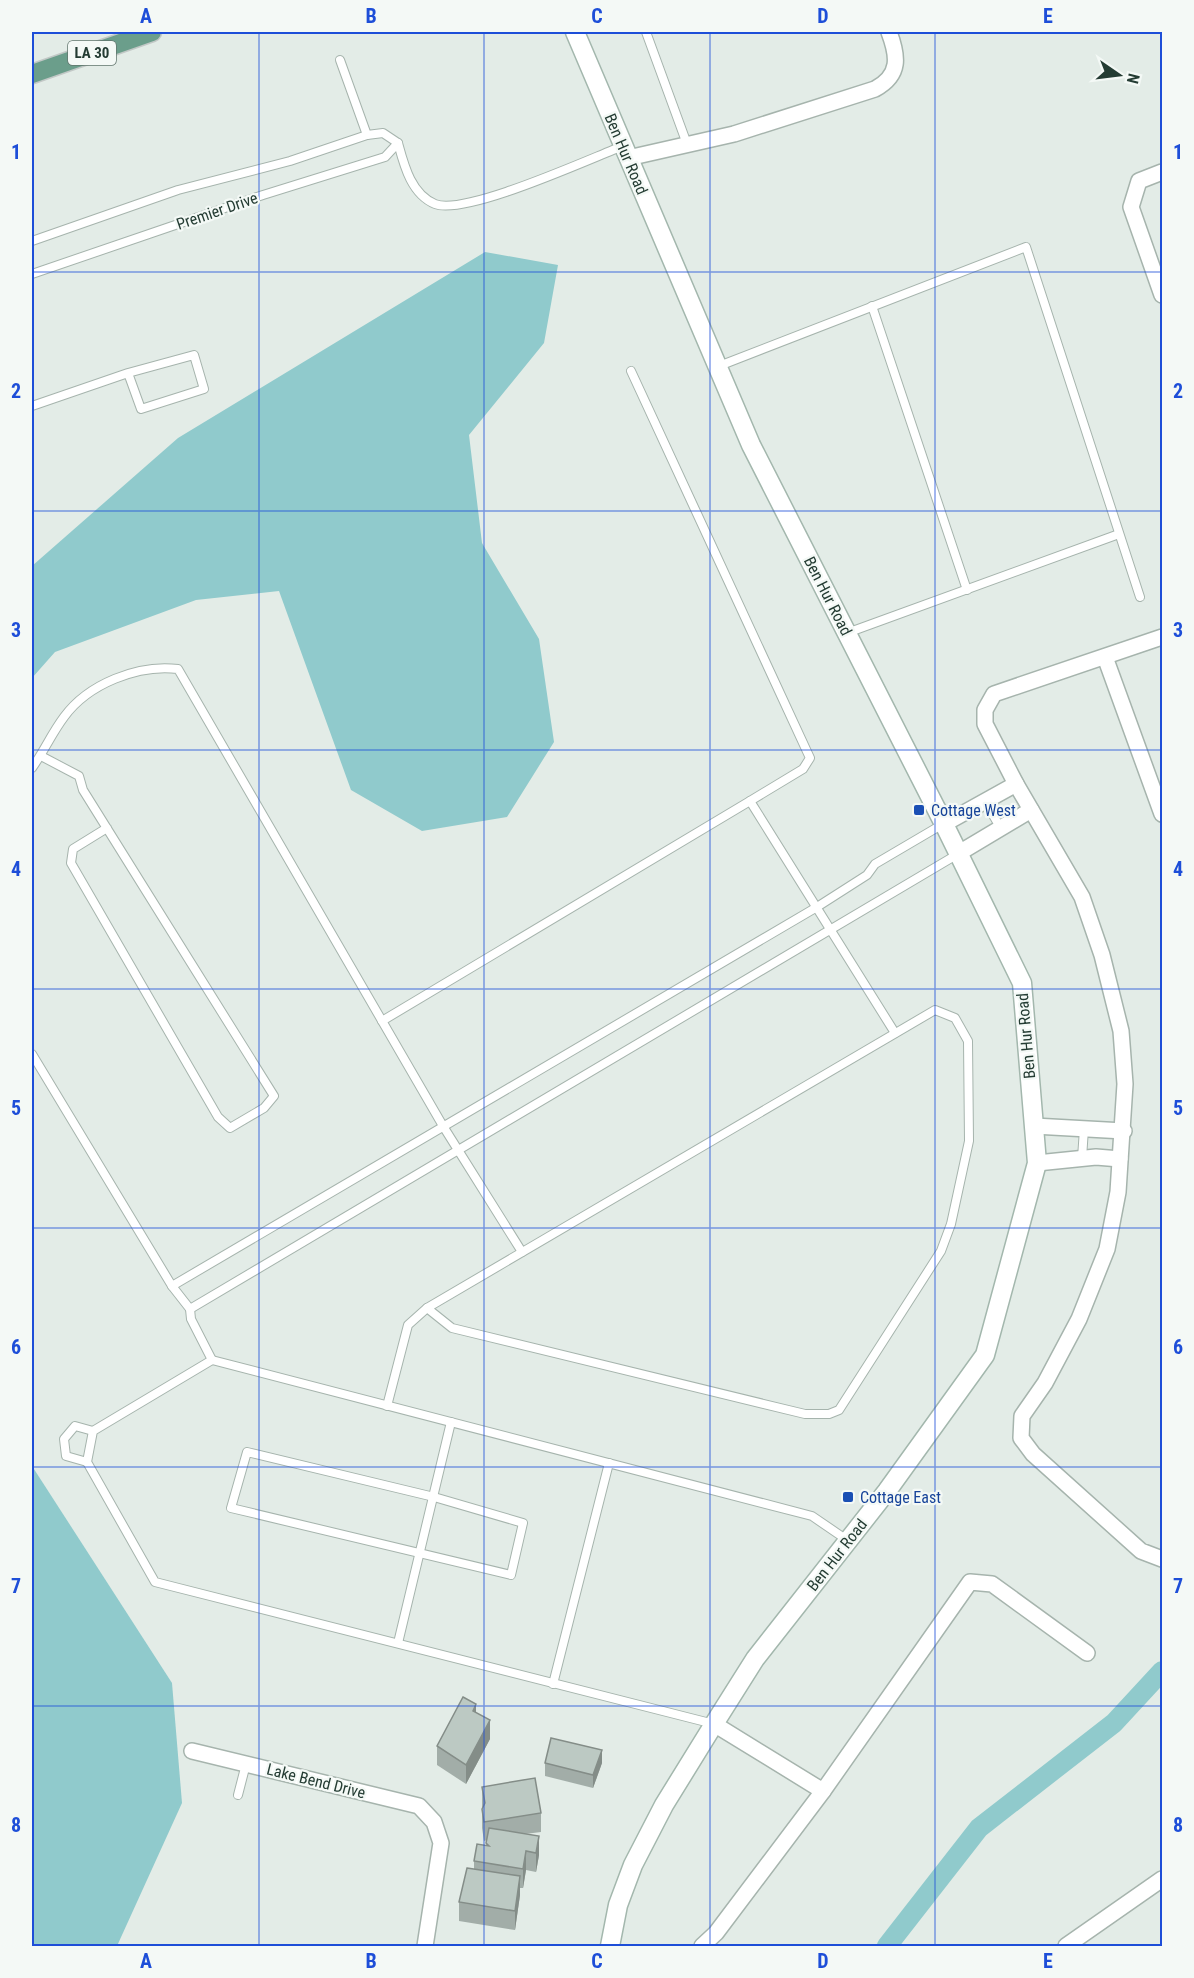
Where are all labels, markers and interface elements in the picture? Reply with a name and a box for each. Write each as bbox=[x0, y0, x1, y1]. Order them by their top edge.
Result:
text: A bbox=[140, 4, 152, 28]
text: B bbox=[365, 4, 377, 28]
text: C bbox=[591, 4, 603, 28]
text: D bbox=[817, 4, 829, 28]
text: E bbox=[1043, 4, 1053, 28]
road number: LA 30 bbox=[68, 41, 116, 65]
north arrow bbox=[1089, 45, 1149, 105]
text: N bbox=[1123, 71, 1143, 86]
street label: Ben Hur Road bbox=[600, 111, 652, 197]
text: 1 bbox=[11, 140, 21, 164]
text: 1 bbox=[1173, 140, 1183, 164]
street label: Premier Drive bbox=[174, 188, 260, 234]
text: 2 bbox=[11, 379, 21, 403]
text: 2 bbox=[1173, 379, 1183, 403]
street label: Ben Hur Road bbox=[800, 553, 856, 639]
text: 3 bbox=[11, 618, 21, 642]
text: 3 bbox=[1173, 618, 1183, 642]
place label: Cottage West bbox=[931, 801, 1016, 820]
marker: Cottage West bbox=[912, 803, 926, 817]
text: 4 bbox=[11, 857, 21, 881]
text: 4 bbox=[1173, 857, 1183, 881]
street label: Ben Hur Road bbox=[1013, 992, 1039, 1080]
text: 5 bbox=[11, 1096, 21, 1120]
text: 5 bbox=[1173, 1096, 1183, 1120]
text: 6 bbox=[11, 1335, 21, 1359]
text: 6 bbox=[1173, 1335, 1183, 1359]
place label: Cottage East bbox=[860, 1488, 941, 1507]
marker: Cottage East bbox=[841, 1490, 855, 1504]
street label: Ben Hur Road bbox=[803, 1515, 871, 1595]
text: 7 bbox=[11, 1574, 21, 1598]
text: 7 bbox=[1173, 1574, 1183, 1598]
street label: Lake Bend Drive bbox=[265, 1760, 367, 1802]
text: 8 bbox=[11, 1813, 21, 1837]
text: 8 bbox=[1173, 1813, 1183, 1837]
text: A bbox=[140, 1949, 152, 1973]
text: B bbox=[365, 1949, 377, 1973]
text: C bbox=[591, 1949, 603, 1973]
text: D bbox=[817, 1949, 829, 1973]
text: E bbox=[1043, 1949, 1053, 1973]

